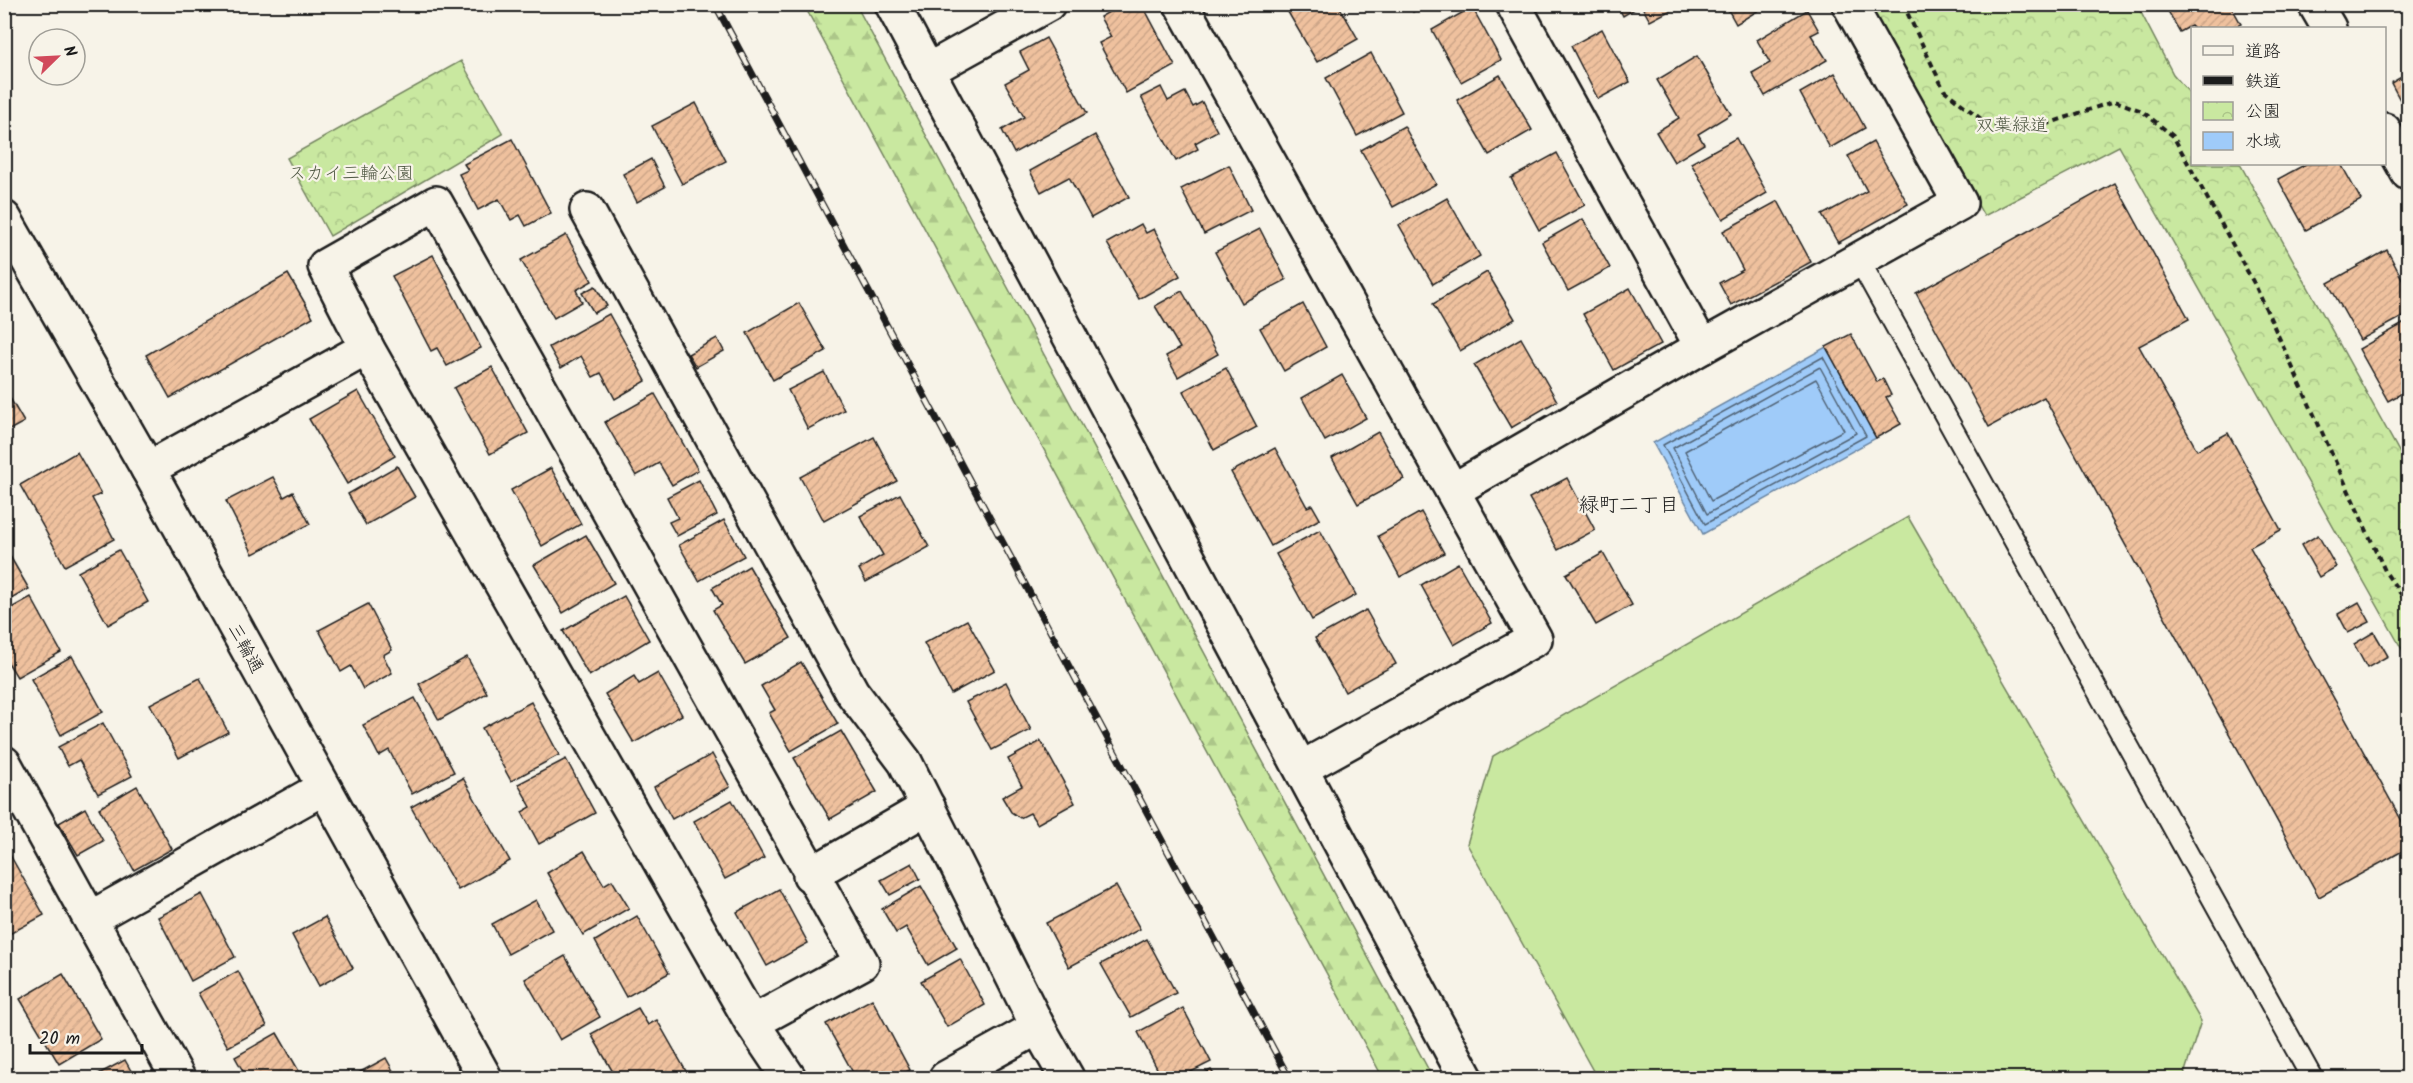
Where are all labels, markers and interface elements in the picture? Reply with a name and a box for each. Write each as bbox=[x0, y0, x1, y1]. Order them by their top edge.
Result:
north arrow bbox=[27, 27, 87, 87]
legend bbox=[2191, 27, 2386, 165]
text: 道路 bbox=[2245, 38, 2281, 67]
text: N bbox=[56, 42, 83, 61]
text: 鉄道 bbox=[2245, 68, 2281, 97]
text: 公園 bbox=[2245, 98, 2281, 127]
park label: 双葉緑道 bbox=[1976, 112, 2048, 141]
text: 水域 bbox=[2245, 128, 2281, 157]
park label: スカイ三輪公園 bbox=[288, 160, 414, 189]
district label: 緑町二丁目 bbox=[1579, 490, 1679, 522]
street label: 三輪通 bbox=[219, 618, 270, 679]
scale bar bbox=[30, 1017, 142, 1055]
text: 20 m bbox=[39, 1025, 80, 1054]

